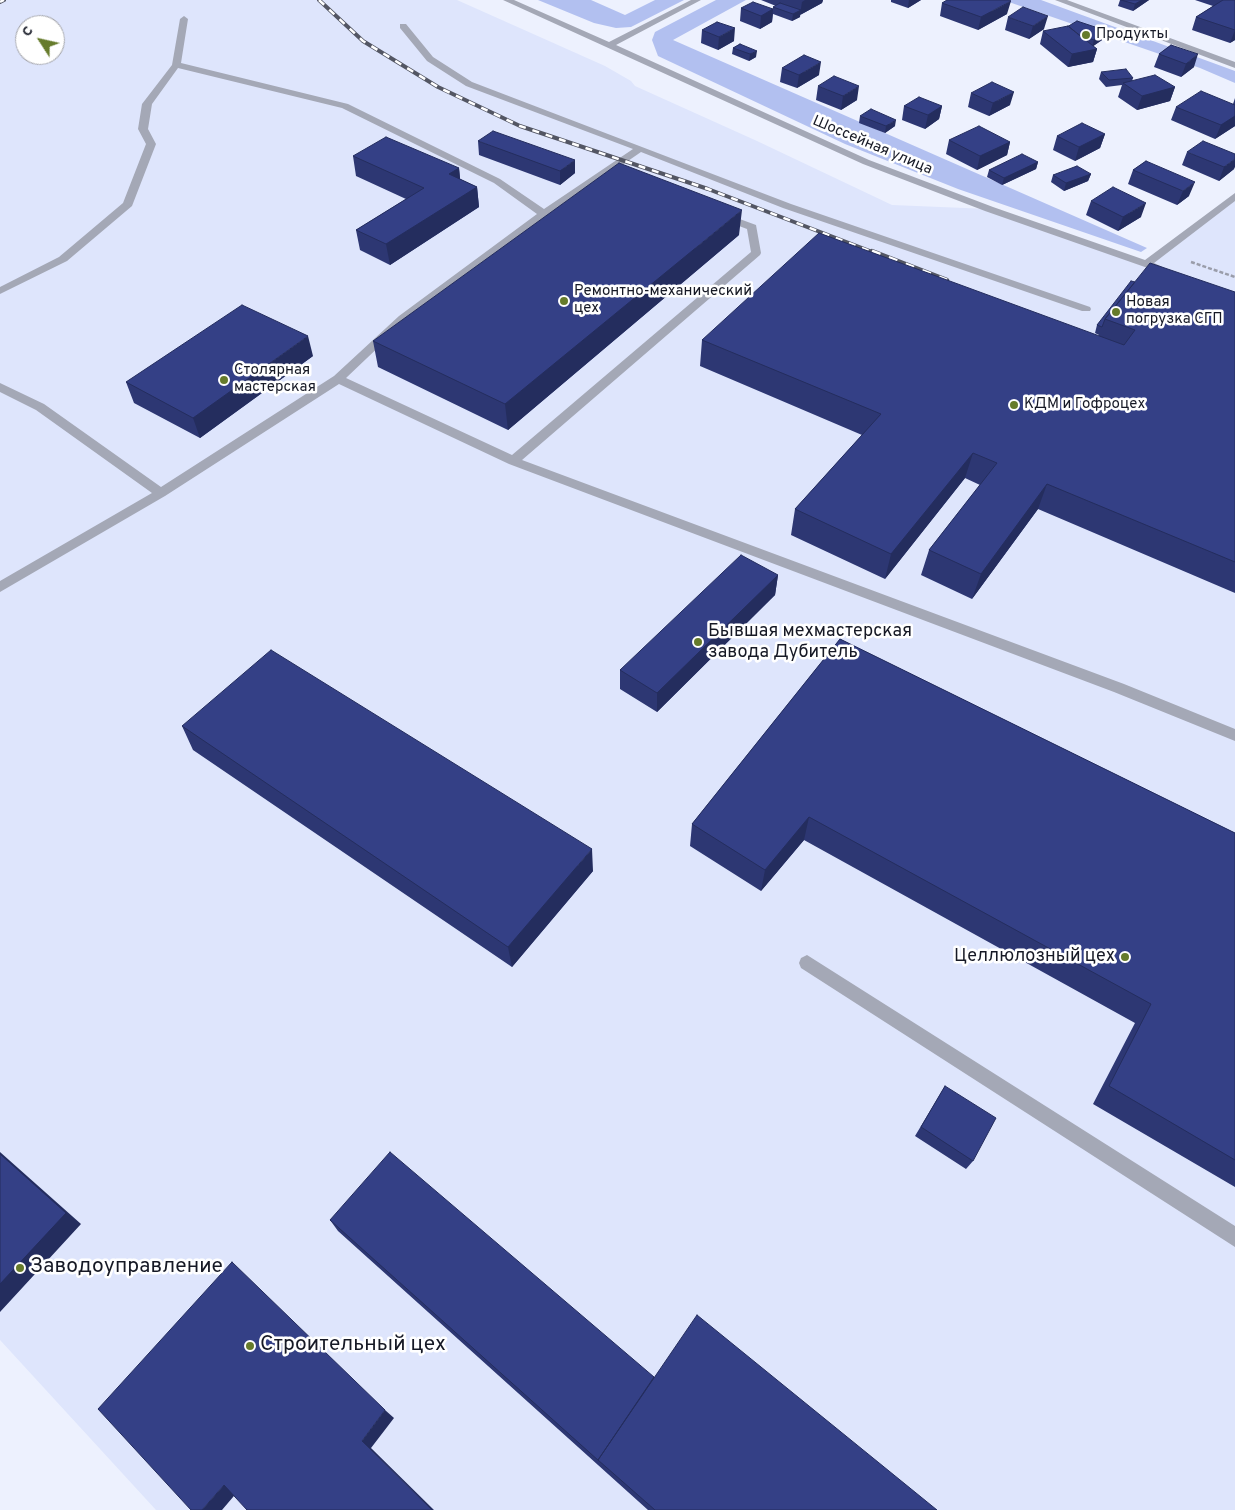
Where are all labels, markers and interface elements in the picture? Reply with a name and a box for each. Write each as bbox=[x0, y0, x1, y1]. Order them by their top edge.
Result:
north arrow bbox=[15, 15, 65, 65]
text: С bbox=[19, 23, 38, 40]
place label: Продукты bbox=[1096, 26, 1168, 44]
marker: Продукты bbox=[1080, 29, 1092, 41]
street label: Шоссейная улица bbox=[809, 113, 935, 179]
place label: Ремонтно-механический цех bbox=[574, 283, 752, 318]
place label: Новая погрузка СГП bbox=[1126, 294, 1223, 329]
marker: Ремонтно-механический цех bbox=[558, 295, 570, 307]
marker: Новая погрузка СГП bbox=[1110, 306, 1122, 318]
place label: Столярная мастерская bbox=[234, 362, 316, 397]
marker: Столярная мастерская bbox=[218, 374, 230, 386]
place label: КДМ и Гофроцех bbox=[1024, 396, 1145, 414]
marker: КДМ и Гофроцех bbox=[1008, 399, 1020, 411]
place label: Бывшая мехмастерская завода Дубитель bbox=[708, 621, 912, 664]
marker: Бывшая мехмастерская завода Дубитель bbox=[692, 636, 704, 648]
place label: Целлюлозный цех bbox=[954, 946, 1115, 968]
marker: Целлюлозный цех bbox=[1119, 951, 1131, 963]
place label: Заводоуправление bbox=[30, 1255, 223, 1281]
marker: Заводоуправление bbox=[14, 1262, 26, 1274]
place label: Строительный цех bbox=[260, 1333, 446, 1359]
marker: Строительный цех bbox=[244, 1340, 256, 1352]

